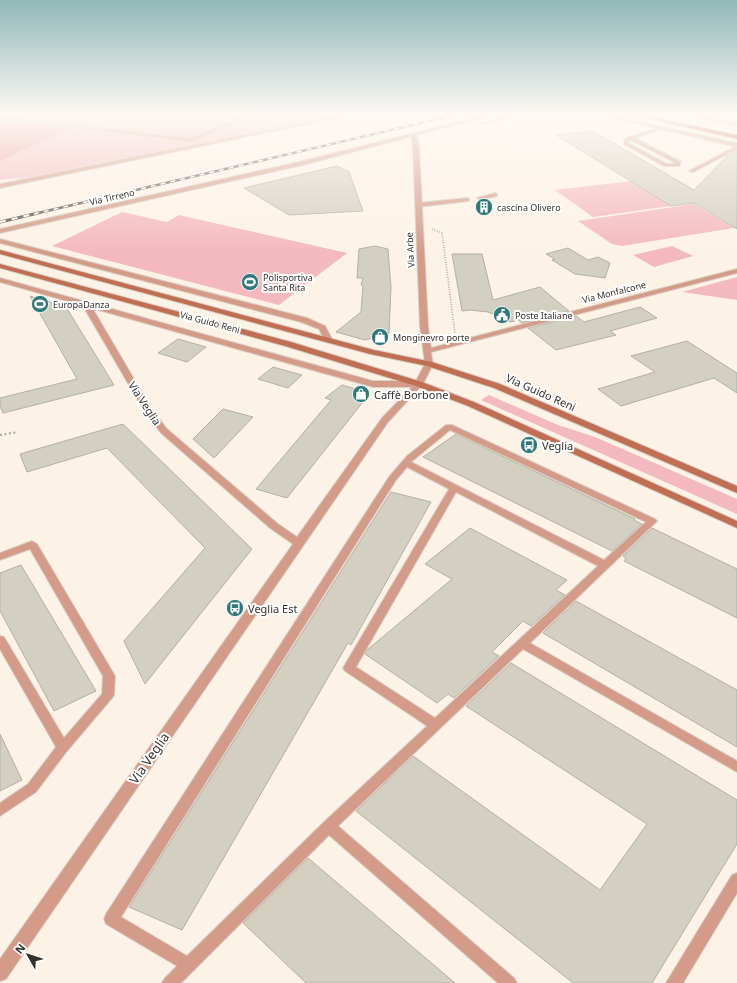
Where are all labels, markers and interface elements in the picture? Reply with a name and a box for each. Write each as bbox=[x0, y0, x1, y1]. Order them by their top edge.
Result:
street label: Via Tirreno bbox=[88, 186, 136, 208]
building icon: cascina Olivero bbox=[474, 197, 494, 217]
place label: cascina Olivero bbox=[497, 201, 561, 214]
street label: Via Arbe bbox=[403, 232, 417, 268]
place label: Polisportiva Santa Rita bbox=[263, 271, 313, 294]
sports icon: Polisportiva Santa Rita bbox=[240, 272, 260, 292]
street label: Via Monfalcone bbox=[581, 278, 647, 306]
sports icon: EuropaDanza bbox=[30, 294, 50, 314]
place label: EuropaDanza bbox=[53, 298, 110, 311]
public building icon: Poste Italiane bbox=[492, 305, 512, 325]
street label: Via Guido Reni bbox=[179, 308, 241, 336]
place label: Poste Italiane bbox=[515, 309, 573, 322]
shop icon: Monginevro porte bbox=[370, 327, 390, 347]
place label: Monginevro porte bbox=[393, 331, 469, 344]
street label: Via Guido Reni bbox=[504, 370, 578, 414]
street label: Via Veglia bbox=[125, 378, 165, 428]
shop icon: Caffè Borbone bbox=[351, 384, 371, 404]
place label: Caffè Borbone bbox=[374, 387, 449, 402]
bus stop icon: Veglia bbox=[519, 435, 539, 455]
place label: Veglia bbox=[542, 438, 573, 453]
bus stop icon: Veglia Est bbox=[225, 598, 245, 618]
place label: Veglia Est bbox=[248, 601, 297, 616]
street label: Via Veglia bbox=[125, 729, 173, 787]
north arrow bbox=[8, 935, 48, 975]
text: N bbox=[11, 940, 28, 957]

